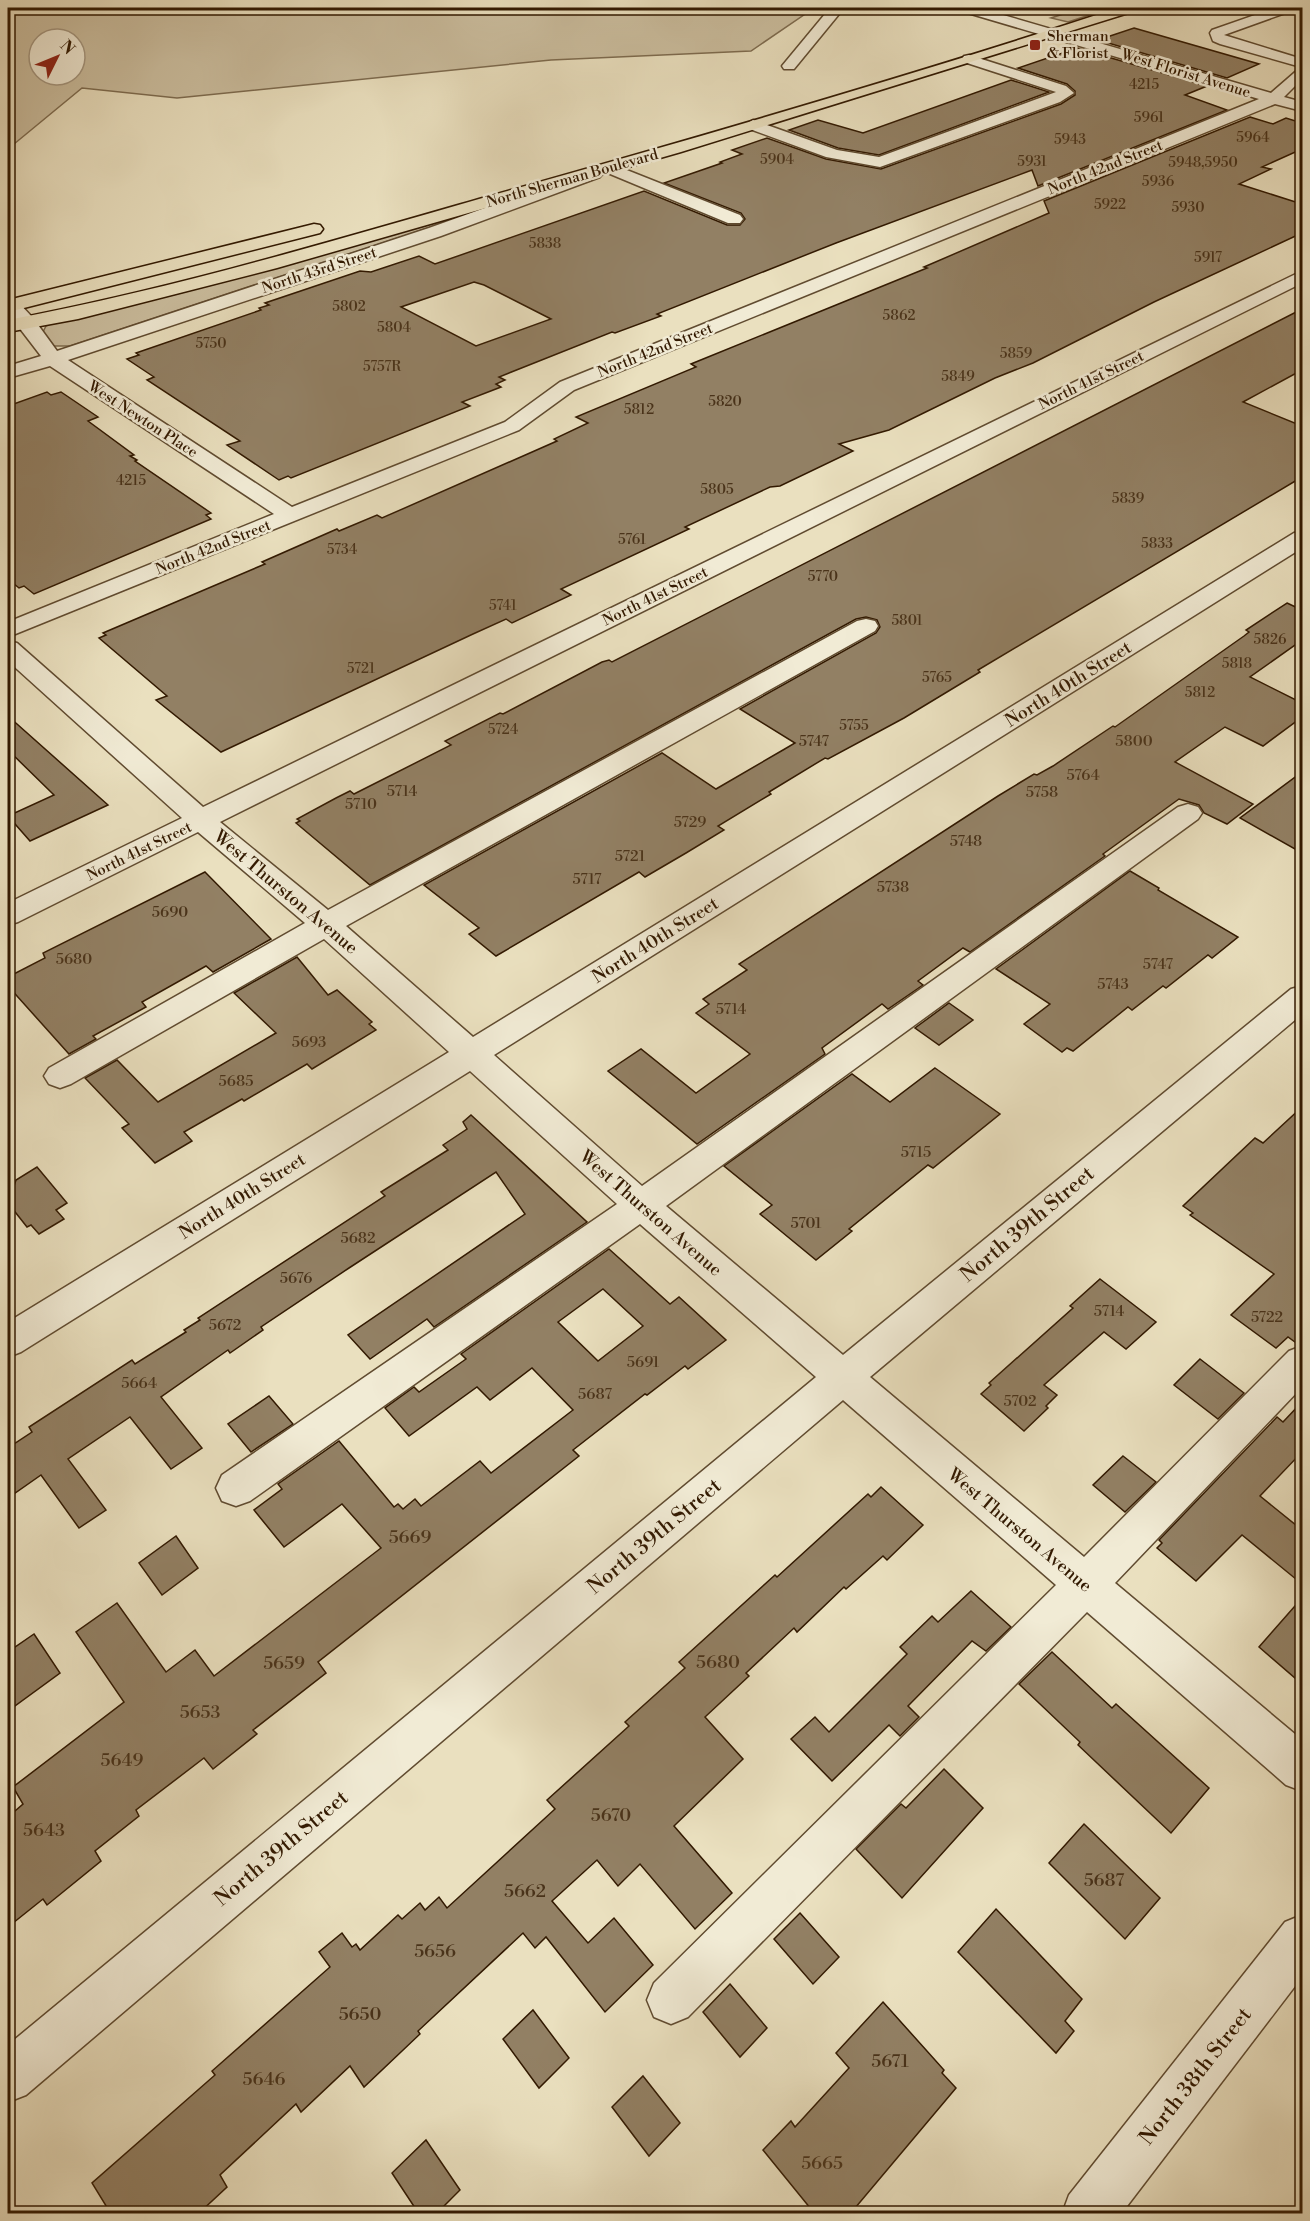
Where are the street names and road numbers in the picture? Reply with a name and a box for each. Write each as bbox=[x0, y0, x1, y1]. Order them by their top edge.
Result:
street label: West Florist Avenue bbox=[1118, 44, 1253, 102]
street label: North 42nd Street bbox=[1045, 135, 1166, 199]
street label: North Sherman Boulevard bbox=[484, 145, 661, 212]
street label: North 43rd Street bbox=[259, 243, 380, 298]
street label: North 42nd Street bbox=[595, 318, 716, 382]
street label: North 41st Street bbox=[1035, 346, 1148, 414]
street label: West Newton Place bbox=[83, 376, 201, 462]
street label: North 42nd Street bbox=[153, 515, 274, 579]
street label: North 41st Street bbox=[599, 562, 712, 630]
street label: North 40th Street bbox=[1001, 636, 1136, 733]
street label: North 41st Street bbox=[83, 817, 196, 885]
street label: West Thurston Avenue bbox=[208, 825, 363, 960]
street label: North 40th Street bbox=[588, 892, 723, 989]
street label: West Thurston Avenue bbox=[574, 1144, 727, 1282]
street label: North 40th Street bbox=[175, 1148, 310, 1245]
street label: North 39th Street bbox=[955, 1161, 1100, 1288]
street label: West Thurston Avenue bbox=[942, 1463, 1097, 1598]
street label: North 39th Street bbox=[582, 1473, 727, 1600]
street label: North 39th Street bbox=[209, 1785, 354, 1912]
street label: North 38th Street bbox=[1134, 2002, 1258, 2151]

